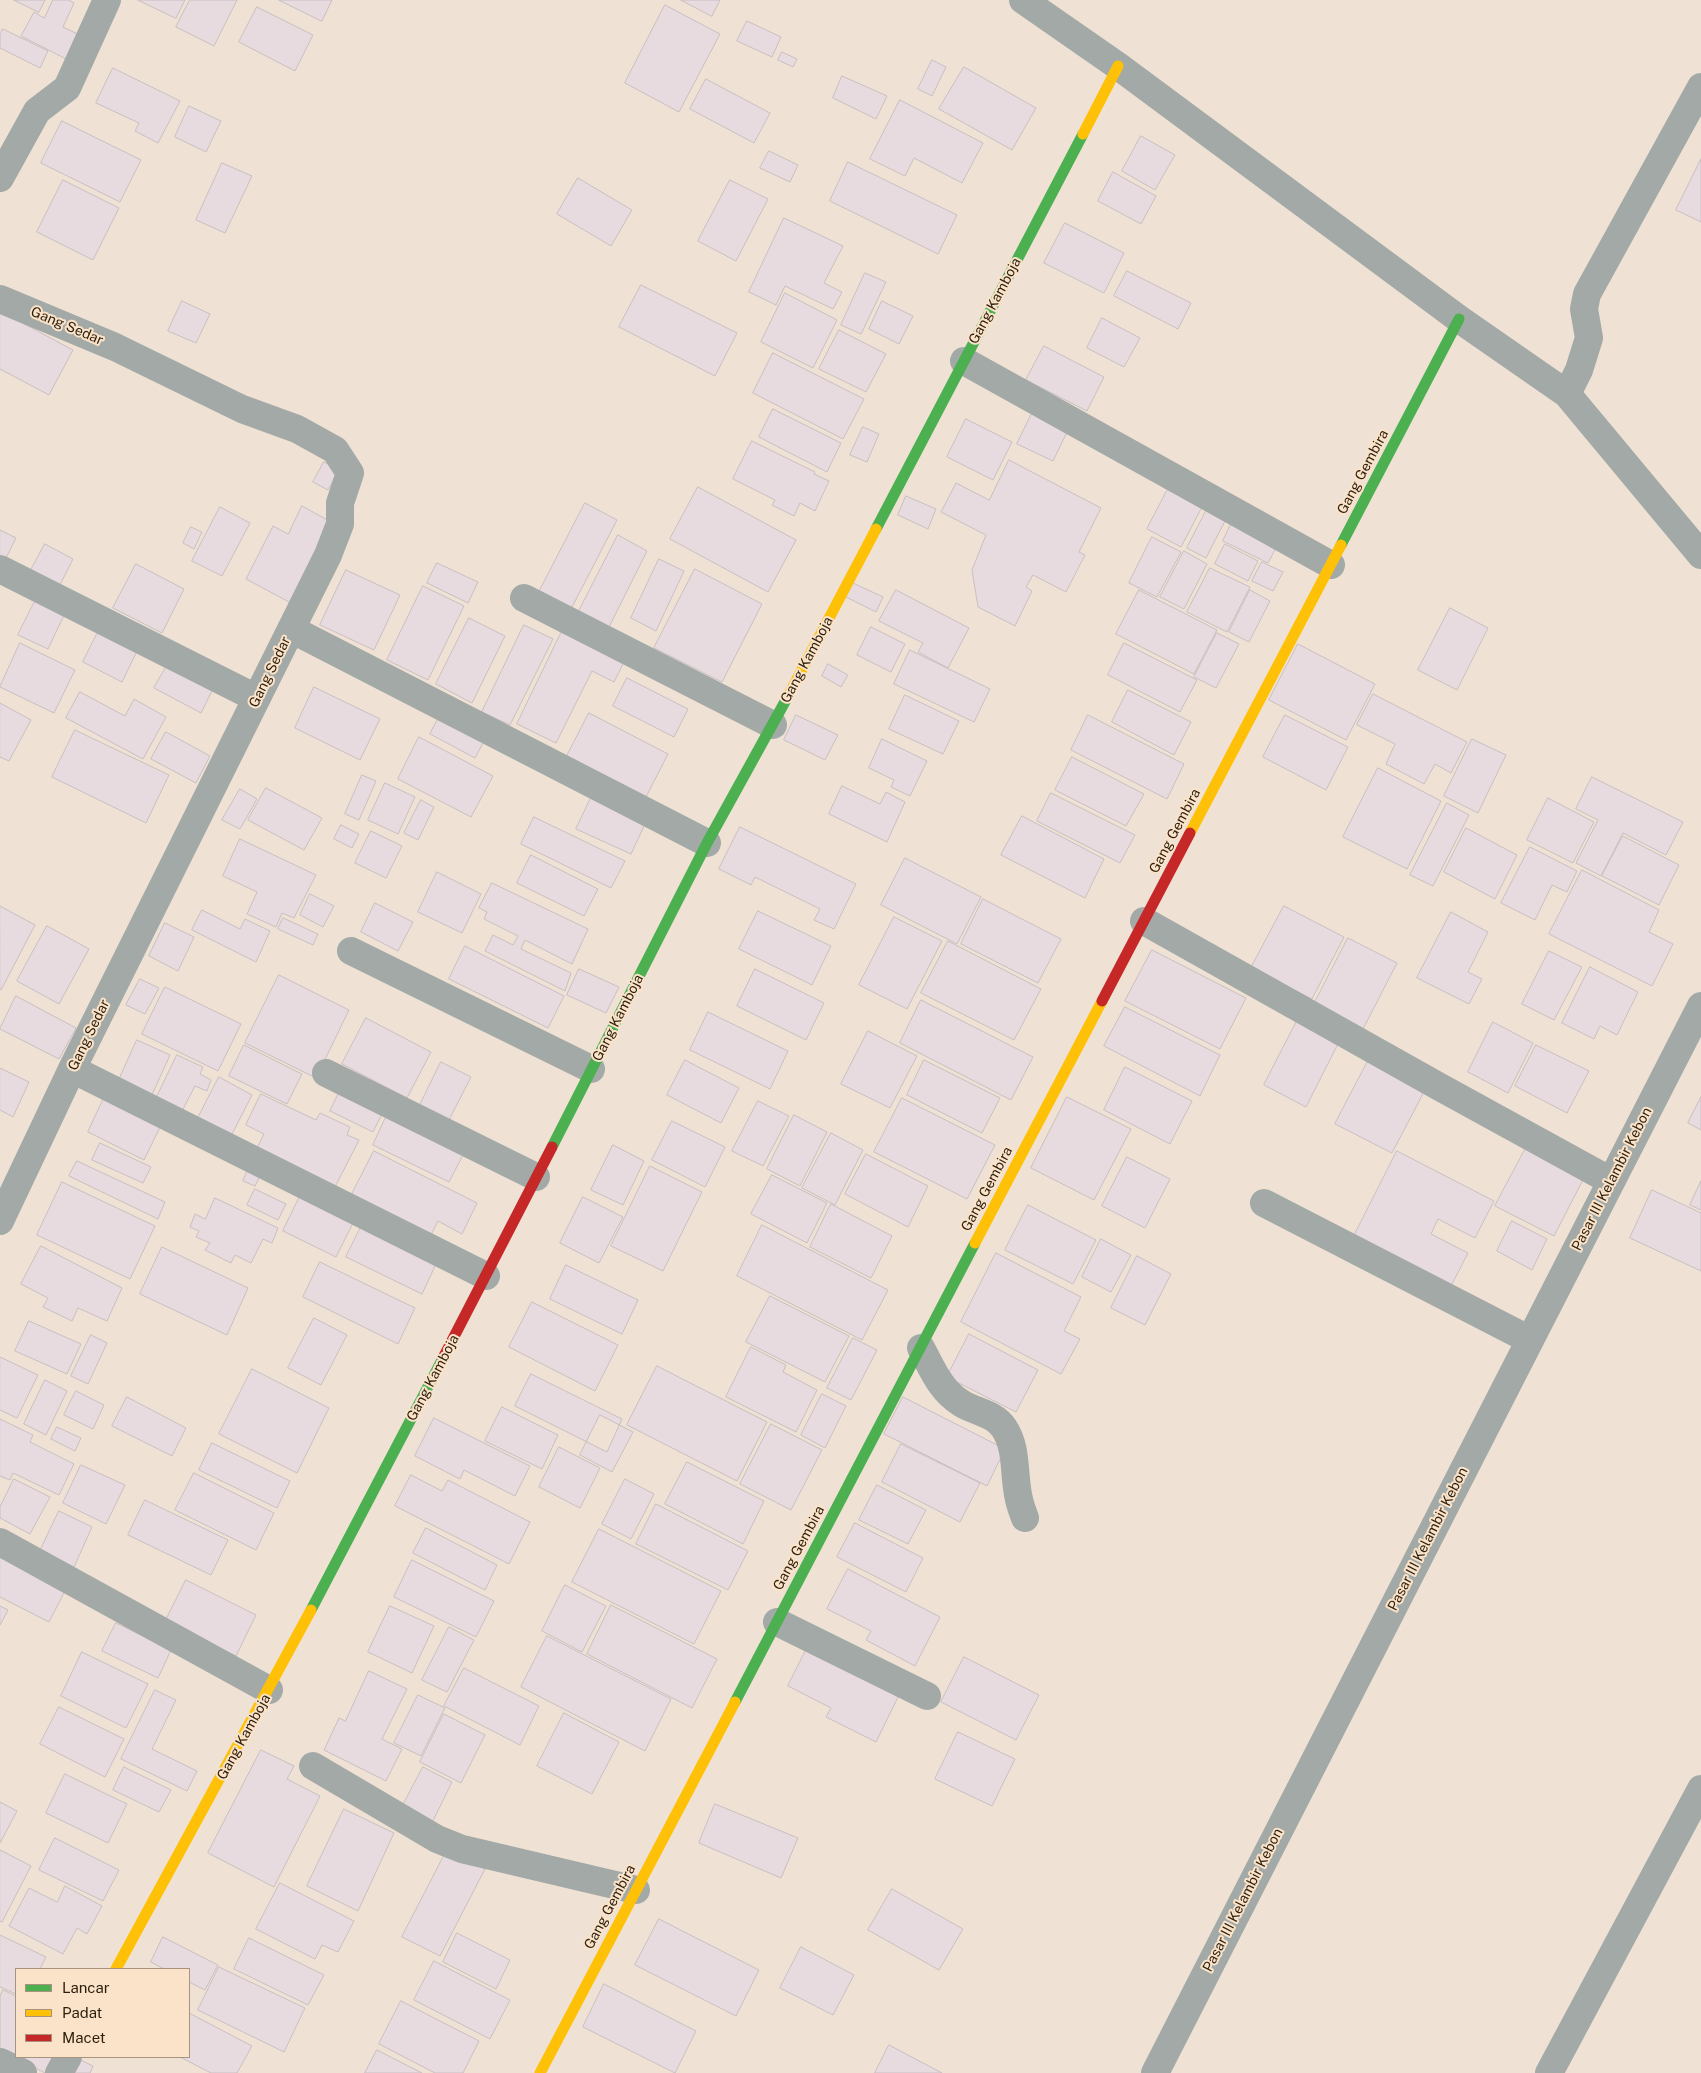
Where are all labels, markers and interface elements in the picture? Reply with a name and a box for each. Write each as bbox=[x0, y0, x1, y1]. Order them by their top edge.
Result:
street label: Gang Kamboja bbox=[965, 255, 1025, 347]
street label: Gang Sedar bbox=[28, 303, 106, 349]
street label: Gang Gembira bbox=[1334, 427, 1392, 517]
street label: Gang Kamboja bbox=[777, 614, 837, 706]
street label: Gang Sedar bbox=[246, 634, 294, 710]
street label: Gang Gembira bbox=[1146, 786, 1204, 876]
street label: Gang Kamboja bbox=[589, 972, 647, 1064]
street label: Gang Sedar bbox=[65, 997, 113, 1073]
street label: Pasar III Kelambir Kebon bbox=[1568, 1104, 1656, 1254]
street label: Gang Gembira bbox=[958, 1144, 1016, 1234]
street label: Gang Kamboja bbox=[403, 1332, 463, 1424]
street label: Pasar III Kelambir Kebon bbox=[1384, 1464, 1472, 1614]
street label: Gang Gembira bbox=[770, 1503, 828, 1593]
street label: Gang Kamboja bbox=[214, 1691, 274, 1783]
street label: Pasar III Kelambir Kebon bbox=[1199, 1825, 1287, 1975]
street label: Gang Gembira bbox=[581, 1862, 639, 1952]
legend bbox=[15, 1968, 190, 2058]
text: Lancar bbox=[62, 1979, 110, 1996]
text: Padat bbox=[62, 2004, 102, 2021]
text: Macet bbox=[62, 2029, 106, 2046]

